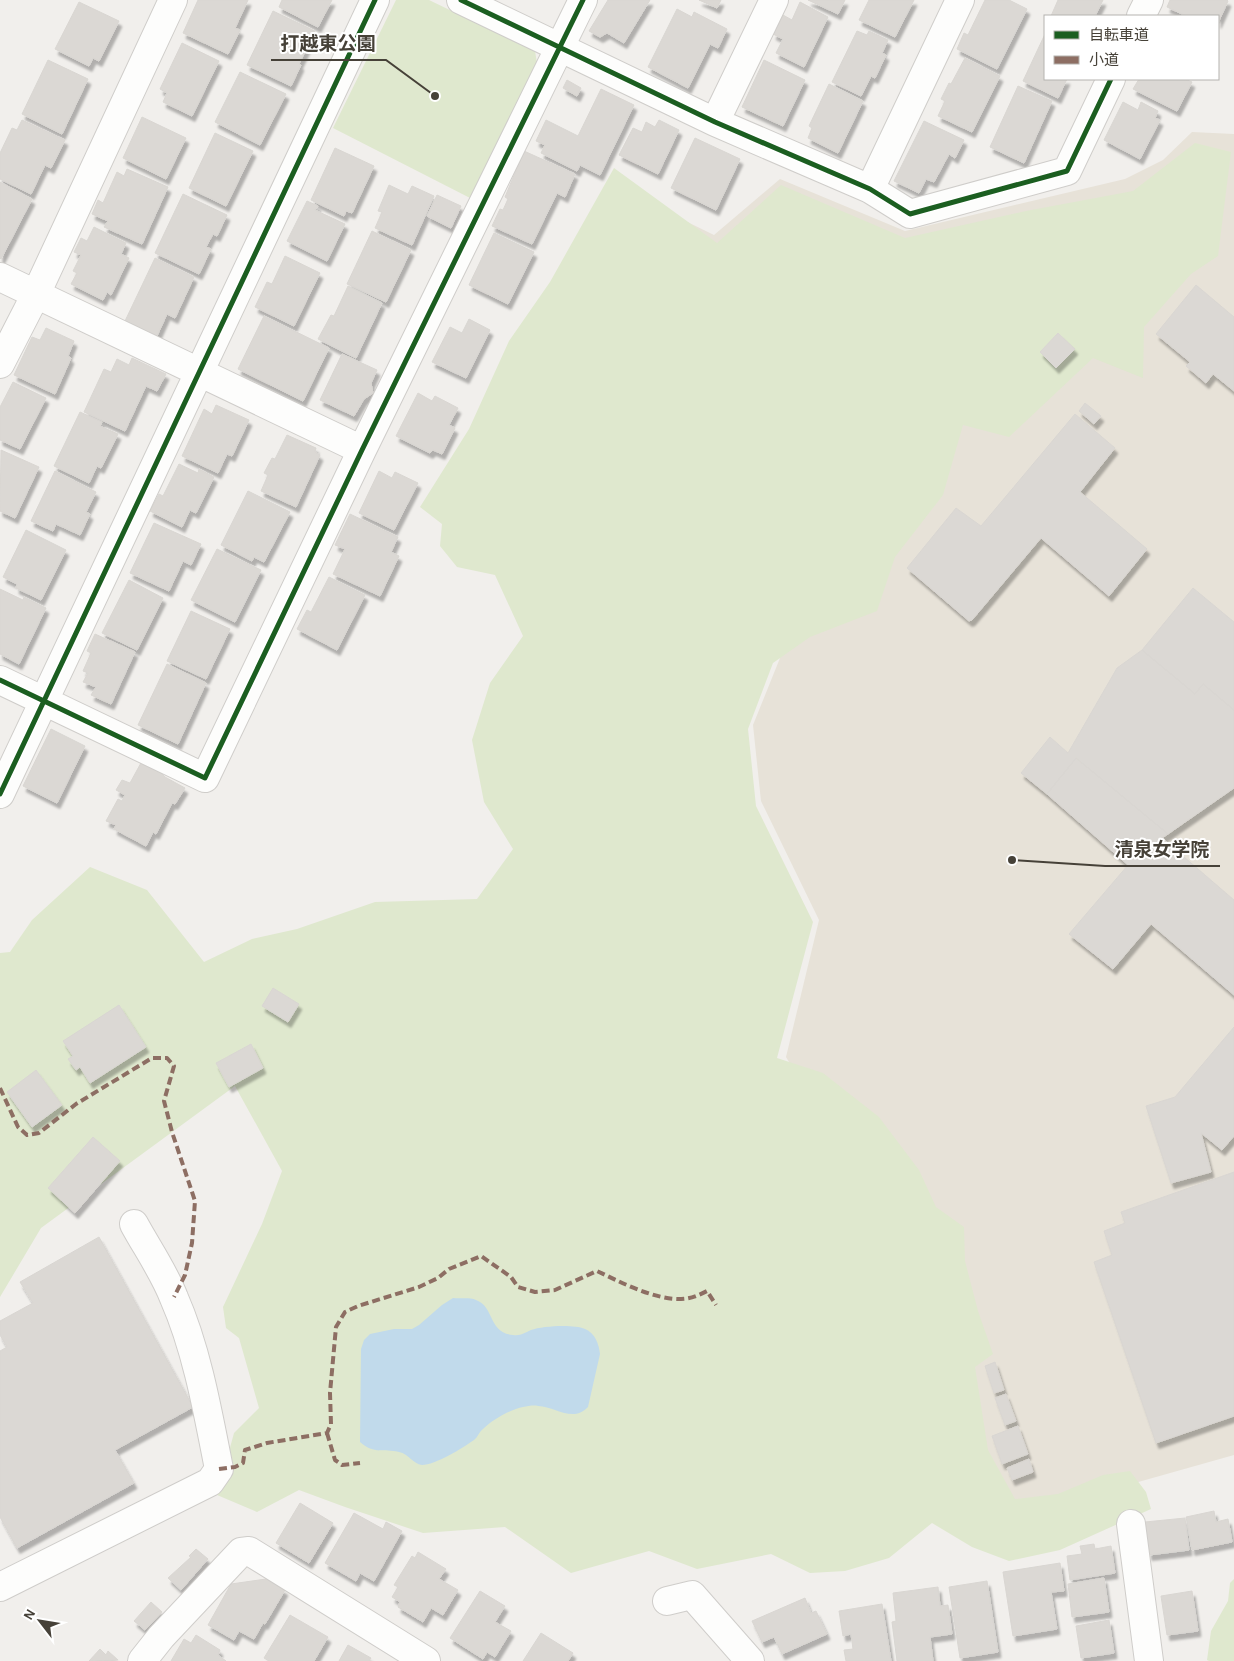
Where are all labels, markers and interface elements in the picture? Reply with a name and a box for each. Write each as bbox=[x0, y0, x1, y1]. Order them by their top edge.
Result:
legend bbox=[1044, 15, 1219, 80]
callout: 打越東公園 bbox=[271, 26, 386, 60]
text: 自転車道 bbox=[1089, 27, 1149, 43]
text: 打越東公園 bbox=[280, 33, 376, 54]
text: 小道 bbox=[1089, 52, 1119, 68]
callout: 清泉女学院 bbox=[1105, 832, 1220, 866]
text: 清泉女学院 bbox=[1114, 839, 1210, 860]
north arrow bbox=[15, 1596, 65, 1646]
text: N bbox=[21, 1607, 38, 1623]

